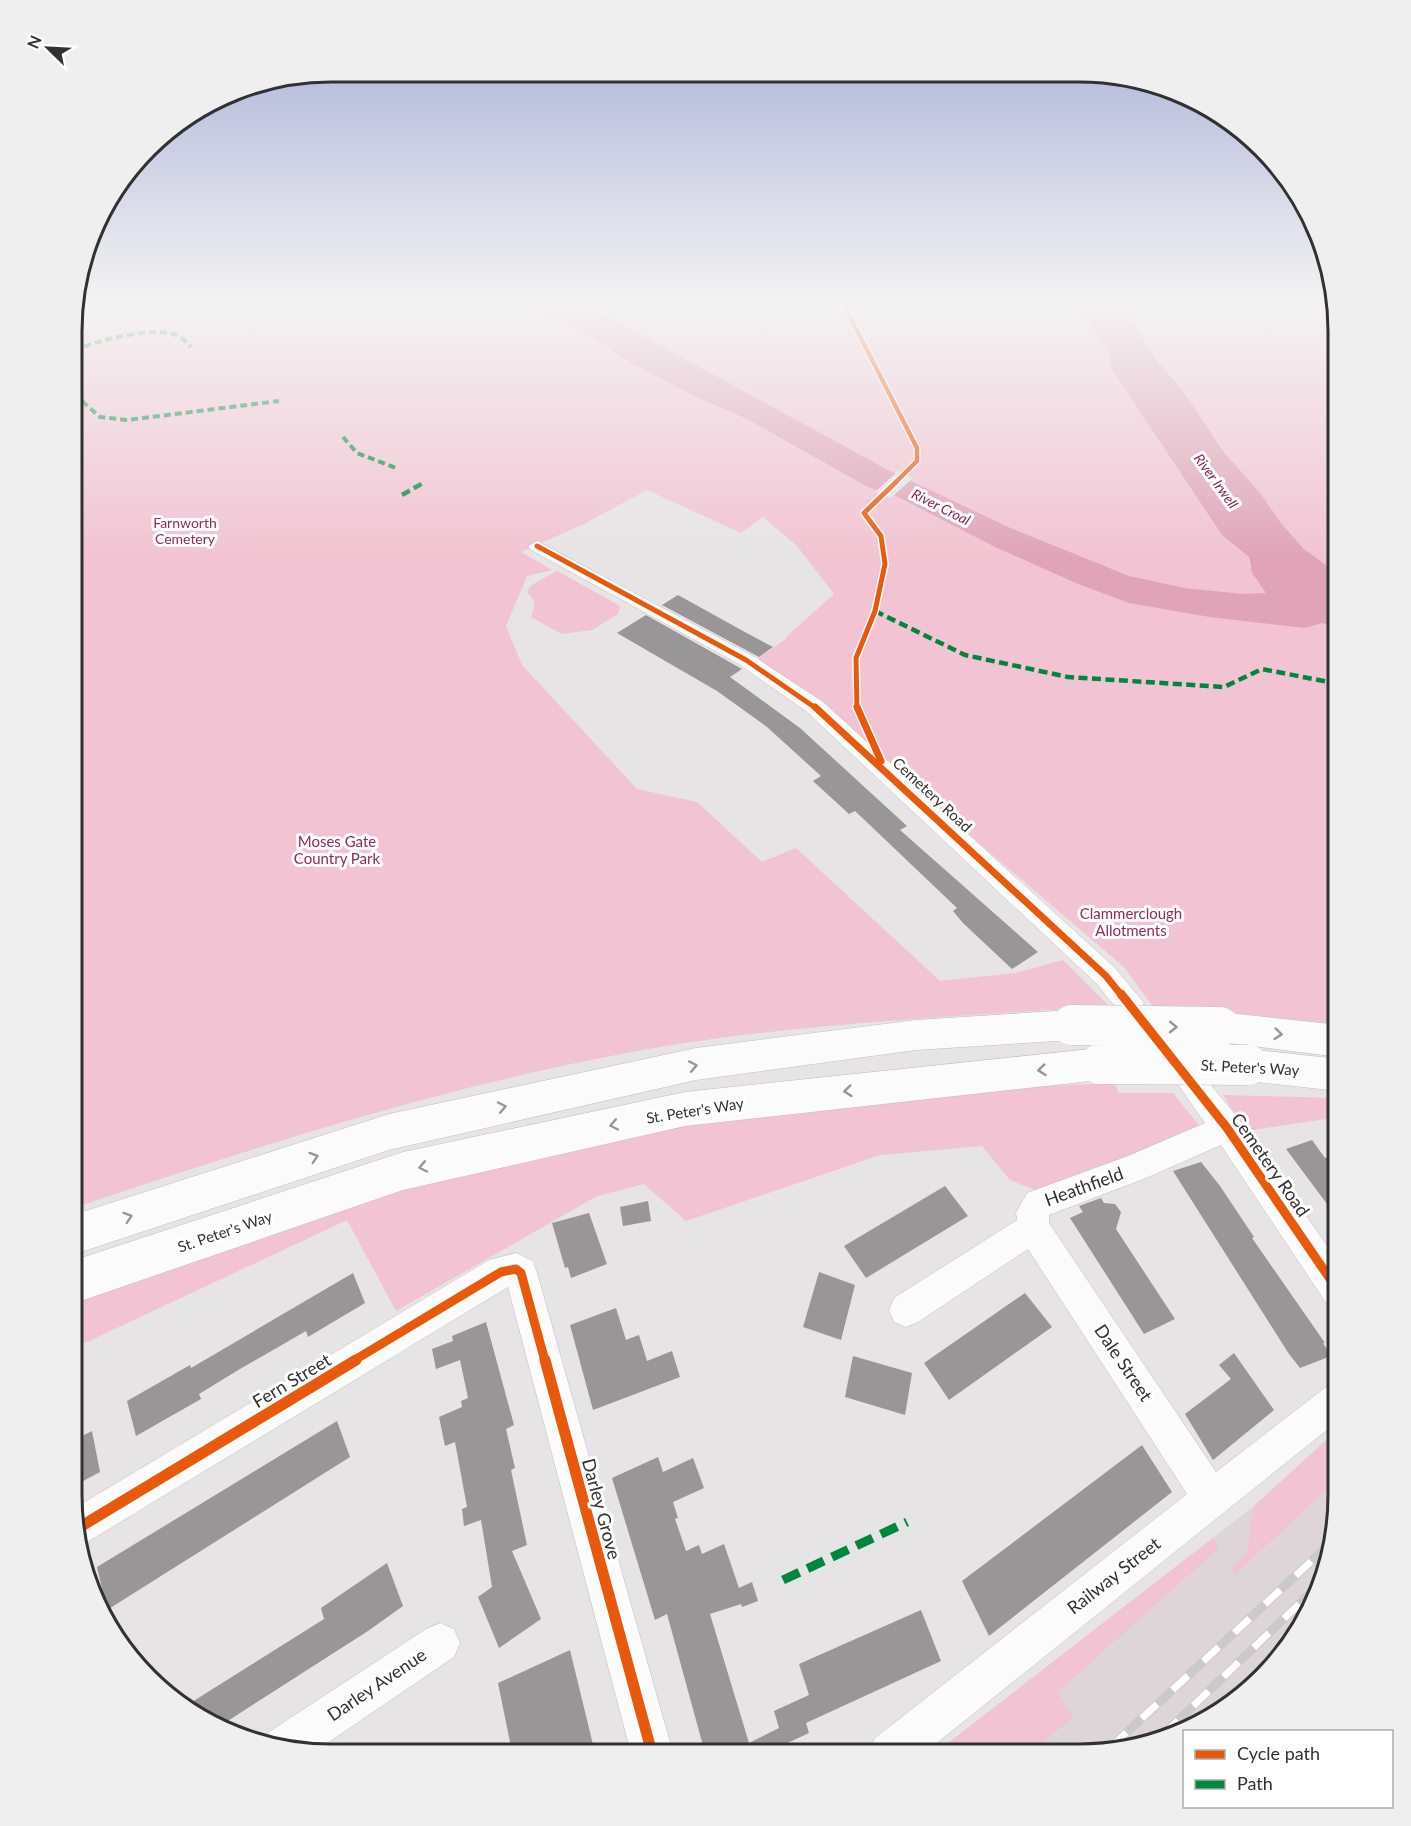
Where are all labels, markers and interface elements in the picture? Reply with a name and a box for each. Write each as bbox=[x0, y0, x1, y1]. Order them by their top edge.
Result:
north arrow bbox=[18, 18, 78, 78]
text: N bbox=[23, 32, 45, 51]
water label: River Irwell bbox=[1191, 450, 1242, 512]
water label: River Croal bbox=[909, 485, 973, 528]
park label: Farnworth Cemetery bbox=[153, 514, 217, 547]
street label: Cemetery Road bbox=[890, 753, 976, 835]
park label: Moses Gate Country Park bbox=[294, 832, 381, 867]
park label: Clammerclough Allotments bbox=[1080, 904, 1182, 939]
one-way arrow bbox=[1168, 1021, 1177, 1033]
one-way arrow bbox=[1274, 1027, 1283, 1040]
street label: St. Peter's Way bbox=[1200, 1055, 1300, 1079]
one-way arrow bbox=[687, 1060, 697, 1073]
one-way arrow bbox=[1037, 1063, 1046, 1076]
one-way arrow bbox=[843, 1085, 852, 1097]
street label: St. Peter's Way bbox=[645, 1093, 745, 1127]
one-way arrow bbox=[497, 1102, 507, 1115]
street label: Cemetery Road bbox=[1227, 1108, 1315, 1220]
one-way arrow bbox=[609, 1118, 619, 1131]
one-way arrow bbox=[308, 1151, 319, 1164]
one-way arrow bbox=[418, 1160, 428, 1173]
street label: Heathfield bbox=[1041, 1162, 1126, 1210]
street label: St. Peter's Way bbox=[175, 1206, 274, 1256]
one-way arrow bbox=[122, 1211, 133, 1224]
street label: Dale Street bbox=[1090, 1320, 1158, 1406]
street label: Fern Street bbox=[248, 1348, 335, 1412]
street label: Darley Grove bbox=[578, 1456, 626, 1562]
street label: Railway Street bbox=[1062, 1532, 1165, 1618]
street label: Darley Avenue bbox=[323, 1643, 430, 1725]
legend bbox=[1183, 1730, 1393, 1808]
text: Cycle path bbox=[1237, 1742, 1320, 1764]
text: Path bbox=[1237, 1772, 1273, 1794]

